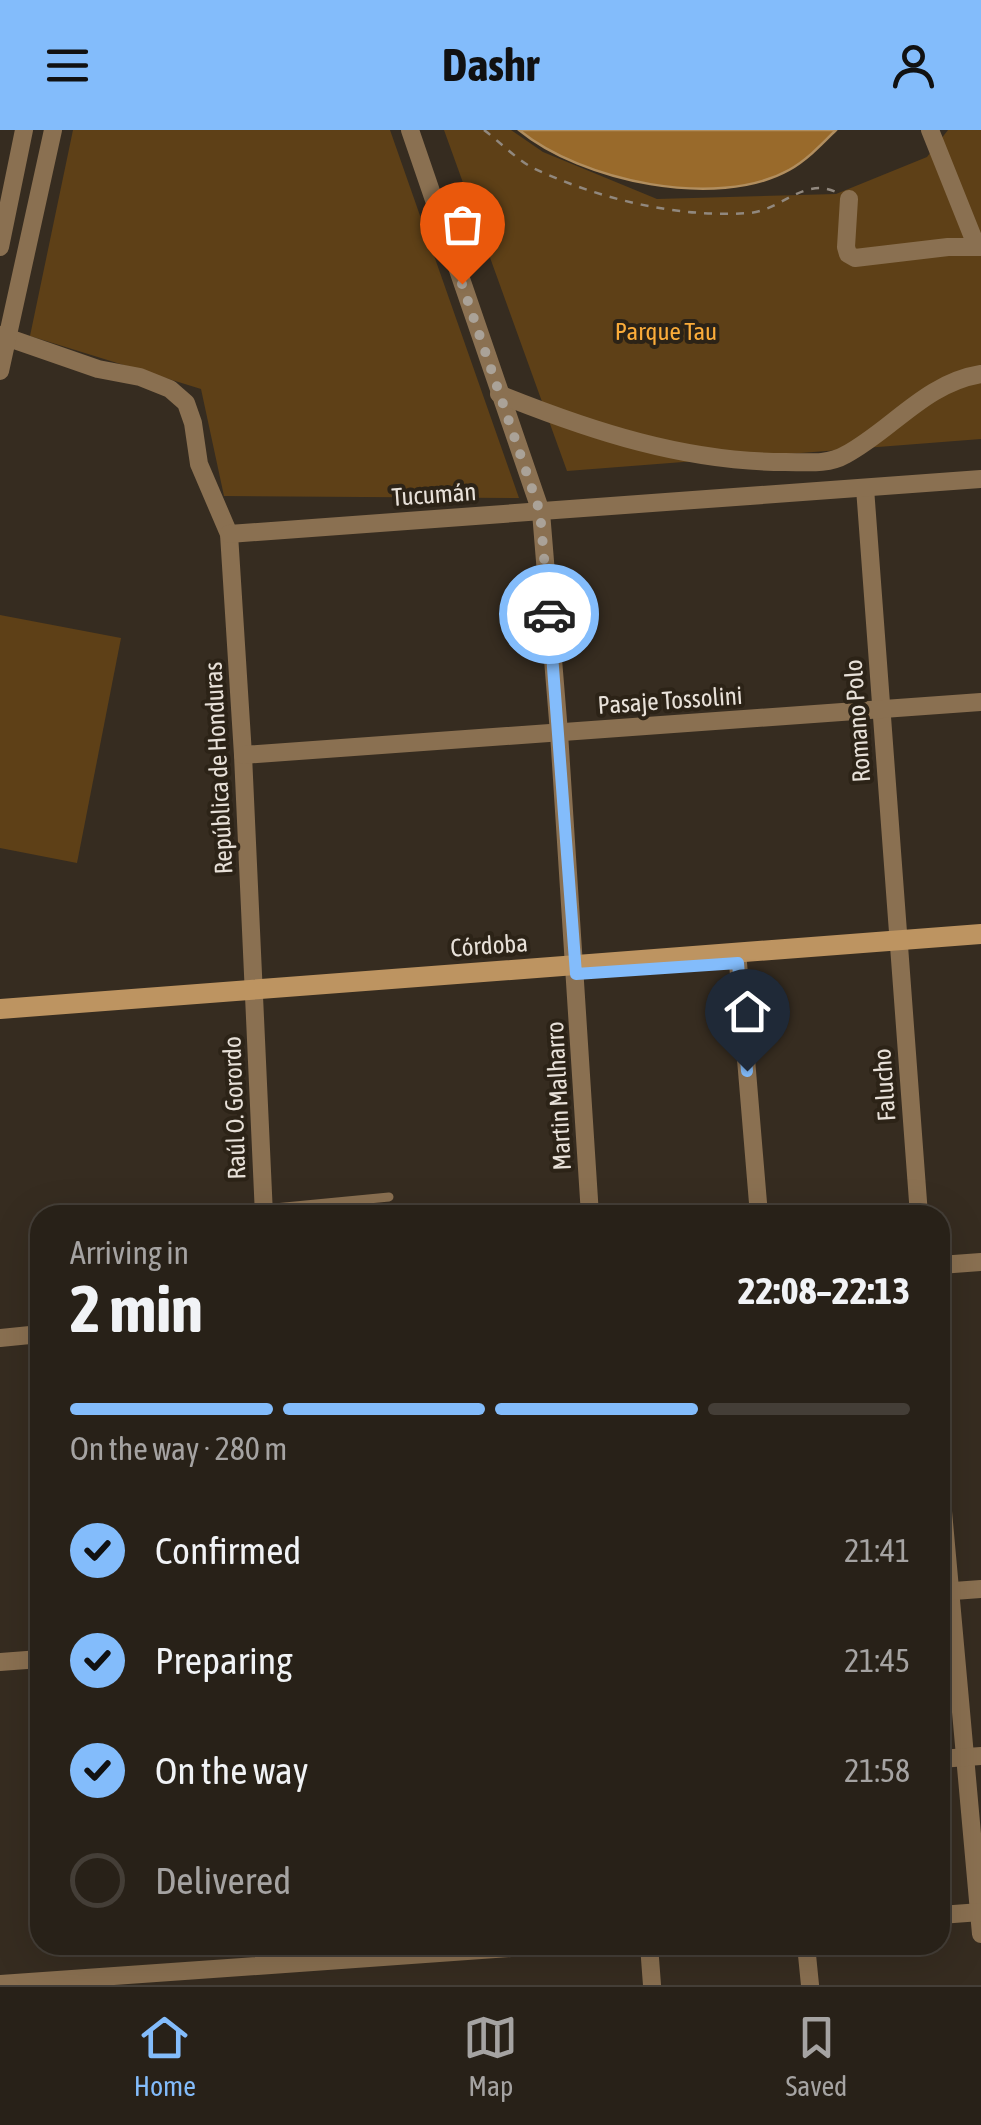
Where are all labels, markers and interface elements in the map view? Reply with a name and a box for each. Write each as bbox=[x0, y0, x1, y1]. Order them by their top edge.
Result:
icon: menu bbox=[40, 38, 95, 93]
icon: person bbox=[886, 38, 941, 93]
text: Dashr bbox=[442, 39, 539, 91]
pin bbox=[420, 182, 505, 285]
icon: bag bbox=[435, 197, 490, 252]
park label: Parque Tau bbox=[615, 317, 717, 345]
street label: Tucumán bbox=[391, 477, 477, 511]
courier bbox=[499, 564, 599, 664]
icon: car bbox=[522, 587, 577, 642]
street label: Romano Polo bbox=[839, 659, 875, 783]
street label: República de Honduras bbox=[198, 661, 238, 875]
street label: Pasaje Tossolini bbox=[597, 681, 743, 719]
street label: Córdoba bbox=[449, 928, 529, 962]
pin bbox=[705, 969, 790, 1072]
icon: home bbox=[720, 984, 775, 1039]
street label: Martin Malharro bbox=[540, 1021, 576, 1171]
street label: Raúl O. Gorordo bbox=[218, 1036, 250, 1180]
street label: Falucho bbox=[867, 1048, 901, 1122]
text: Arriving in bbox=[70, 1234, 189, 1271]
text: 22:08–22:13 bbox=[738, 1269, 910, 1312]
text: 2 min bbox=[70, 1271, 203, 1346]
text: On the way · 280 m bbox=[70, 1430, 287, 1467]
icon: check bbox=[70, 1523, 125, 1578]
text: Confirmed bbox=[155, 1529, 301, 1572]
text: 21:41 bbox=[844, 1532, 910, 1569]
icon: check bbox=[70, 1633, 125, 1688]
text: Preparing bbox=[155, 1639, 293, 1682]
text: 21:45 bbox=[844, 1642, 910, 1679]
icon: check bbox=[70, 1743, 125, 1798]
text: On the way bbox=[155, 1749, 308, 1792]
text: 21:58 bbox=[844, 1752, 910, 1789]
text: Delivered bbox=[155, 1859, 291, 1902]
tab: Home bbox=[134, 2010, 196, 2102]
tab: Map bbox=[463, 2010, 518, 2102]
tab: Saved bbox=[785, 2010, 847, 2102]

